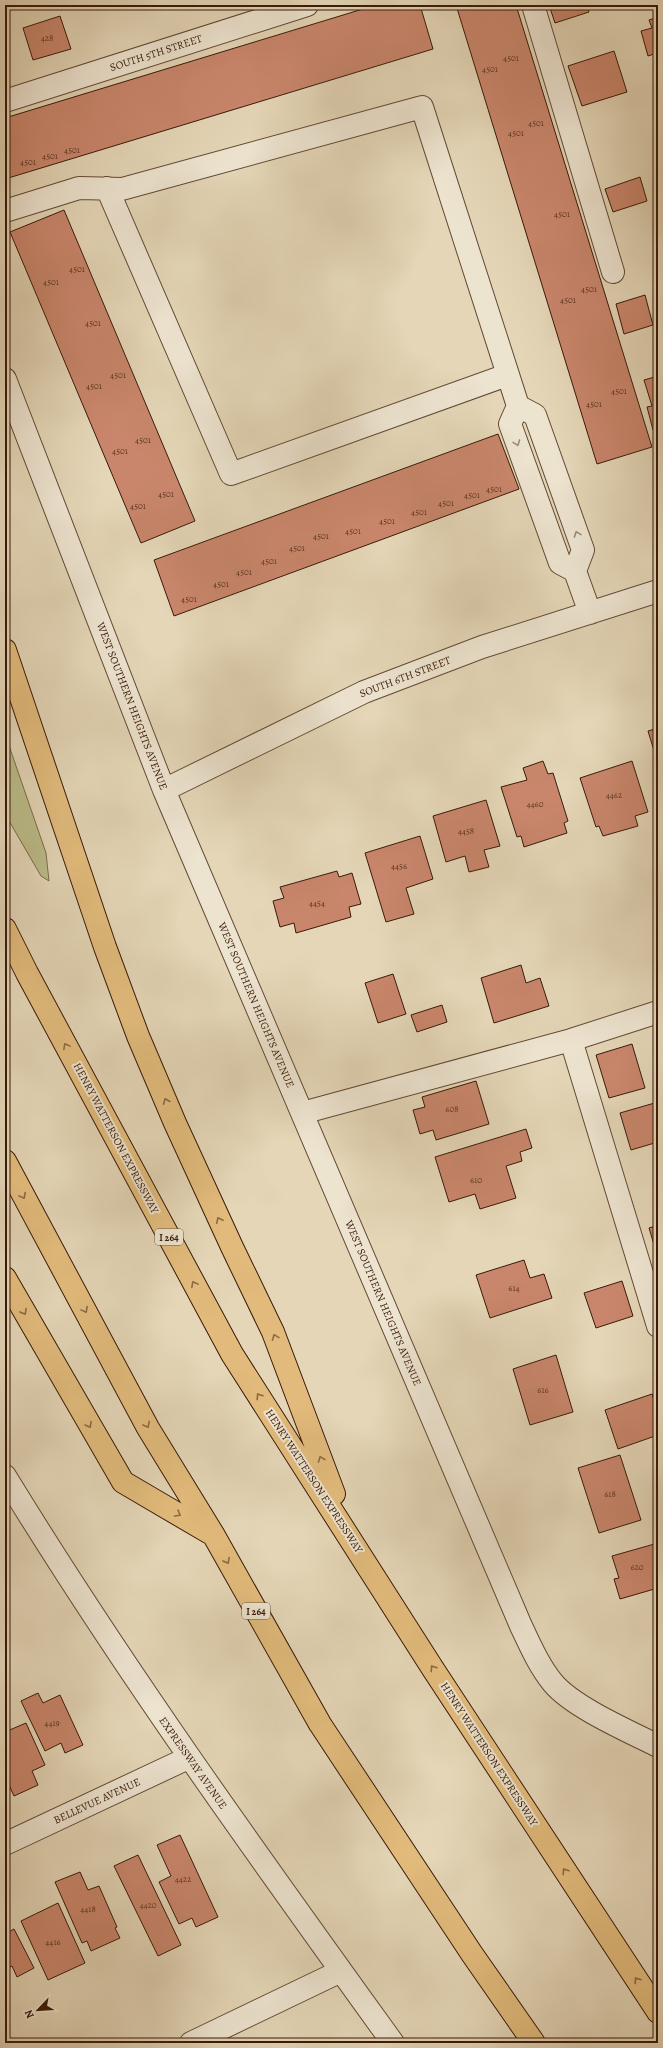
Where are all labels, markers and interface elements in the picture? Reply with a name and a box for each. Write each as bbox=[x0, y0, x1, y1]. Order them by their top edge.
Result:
street label: SOUTH 5TH STREET bbox=[108, 31, 204, 75]
house number: 428 bbox=[41, 32, 53, 44]
house number: 4501 bbox=[503, 52, 519, 64]
house number: 4501 bbox=[482, 63, 498, 75]
house number: 4501 bbox=[528, 117, 544, 129]
house number: 4501 bbox=[508, 127, 524, 139]
house number: 4501 bbox=[64, 144, 80, 156]
house number: 4501 bbox=[42, 150, 58, 162]
house number: 4501 bbox=[20, 156, 36, 168]
house number: 4501 bbox=[554, 208, 570, 220]
house number: 4501 bbox=[69, 263, 85, 275]
house number: 4501 bbox=[43, 276, 59, 288]
house number: 4501 bbox=[581, 283, 597, 295]
house number: 4501 bbox=[560, 294, 576, 306]
house number: 4501 bbox=[85, 317, 101, 329]
house number: 4501 bbox=[110, 369, 126, 381]
house number: 4501 bbox=[86, 380, 102, 392]
house number: 4501 bbox=[611, 385, 627, 397]
house number: 4501 bbox=[586, 398, 602, 410]
house number: 4501 bbox=[135, 434, 151, 446]
one-way arrow bbox=[512, 439, 521, 446]
house number: 4501 bbox=[112, 445, 128, 457]
house number: 4501 bbox=[486, 483, 502, 495]
house number: 4501 bbox=[158, 488, 174, 500]
house number: 4501 bbox=[464, 489, 480, 501]
house number: 4501 bbox=[438, 497, 454, 509]
house number: 4501 bbox=[130, 500, 146, 512]
house number: 4501 bbox=[411, 506, 427, 518]
house number: 4501 bbox=[379, 515, 395, 527]
house number: 4501 bbox=[345, 525, 361, 537]
house number: 4501 bbox=[313, 530, 329, 542]
one-way arrow bbox=[574, 531, 582, 538]
house number: 4501 bbox=[289, 542, 305, 554]
house number: 4501 bbox=[261, 555, 277, 567]
house number: 4501 bbox=[236, 566, 252, 578]
house number: 4501 bbox=[213, 578, 229, 590]
house number: 4501 bbox=[181, 593, 197, 605]
street label: WEST SOUTHERN HEIGHTS AVENUE bbox=[93, 619, 171, 792]
street label: SOUTH 6TH STREET bbox=[357, 653, 453, 701]
house number: 4462 bbox=[606, 789, 623, 801]
house number: 4460 bbox=[526, 798, 544, 810]
house number: 4458 bbox=[458, 825, 474, 837]
house number: 4456 bbox=[391, 860, 407, 872]
house number: 4454 bbox=[309, 897, 325, 909]
street label: WEST SOUTHERN HEIGHTS AVENUE bbox=[214, 919, 298, 1090]
one-way arrow bbox=[63, 1043, 71, 1050]
street label: HENRY WATTERSON EXPRESSWAY bbox=[70, 1060, 163, 1217]
one-way arrow bbox=[162, 1098, 170, 1105]
house number: 608 bbox=[445, 1103, 459, 1115]
house number: 610 bbox=[470, 1174, 482, 1186]
one-way arrow bbox=[19, 1192, 26, 1199]
one-way arrow bbox=[216, 1216, 224, 1224]
street label: WEST SOUTHERN HEIGHTS AVENUE bbox=[341, 1217, 425, 1388]
road number: I 264 bbox=[155, 1229, 183, 1245]
one-way arrow bbox=[192, 1280, 199, 1288]
house number: 614 bbox=[508, 1282, 520, 1294]
one-way arrow bbox=[80, 1306, 88, 1314]
one-way arrow bbox=[19, 1308, 26, 1315]
one-way arrow bbox=[271, 1334, 279, 1341]
house number: 616 bbox=[537, 1384, 549, 1396]
one-way arrow bbox=[257, 1393, 264, 1400]
street label: HENRY WATTERSON EXPRESSWAY bbox=[262, 1406, 367, 1557]
one-way arrow bbox=[85, 1421, 92, 1428]
one-way arrow bbox=[142, 1421, 149, 1428]
one-way arrow bbox=[317, 1455, 325, 1462]
house number: 618 bbox=[604, 1488, 616, 1500]
one-way arrow bbox=[174, 1509, 181, 1516]
one-way arrow bbox=[223, 1556, 230, 1564]
house number: 620 bbox=[630, 1561, 644, 1573]
road number: I 264 bbox=[242, 1603, 270, 1619]
one-way arrow bbox=[430, 1665, 438, 1672]
street label: HENRY WATTERSON EXPRESSWAY bbox=[437, 1679, 542, 1830]
street label: EXPRESSWAY AVENUE bbox=[155, 1714, 231, 1812]
house number: 4419 bbox=[44, 1717, 60, 1729]
street label: BELLEVUE AVENUE bbox=[51, 1774, 143, 1828]
one-way arrow bbox=[562, 1868, 570, 1875]
house number: 4422 bbox=[175, 1873, 192, 1885]
house number: 4420 bbox=[139, 1899, 157, 1911]
house number: 4418 bbox=[80, 1903, 96, 1915]
house number: 4416 bbox=[45, 1936, 61, 1948]
one-way arrow bbox=[634, 1977, 641, 1984]
north arrow bbox=[18, 1990, 58, 2030]
text: N bbox=[21, 2007, 38, 2021]

